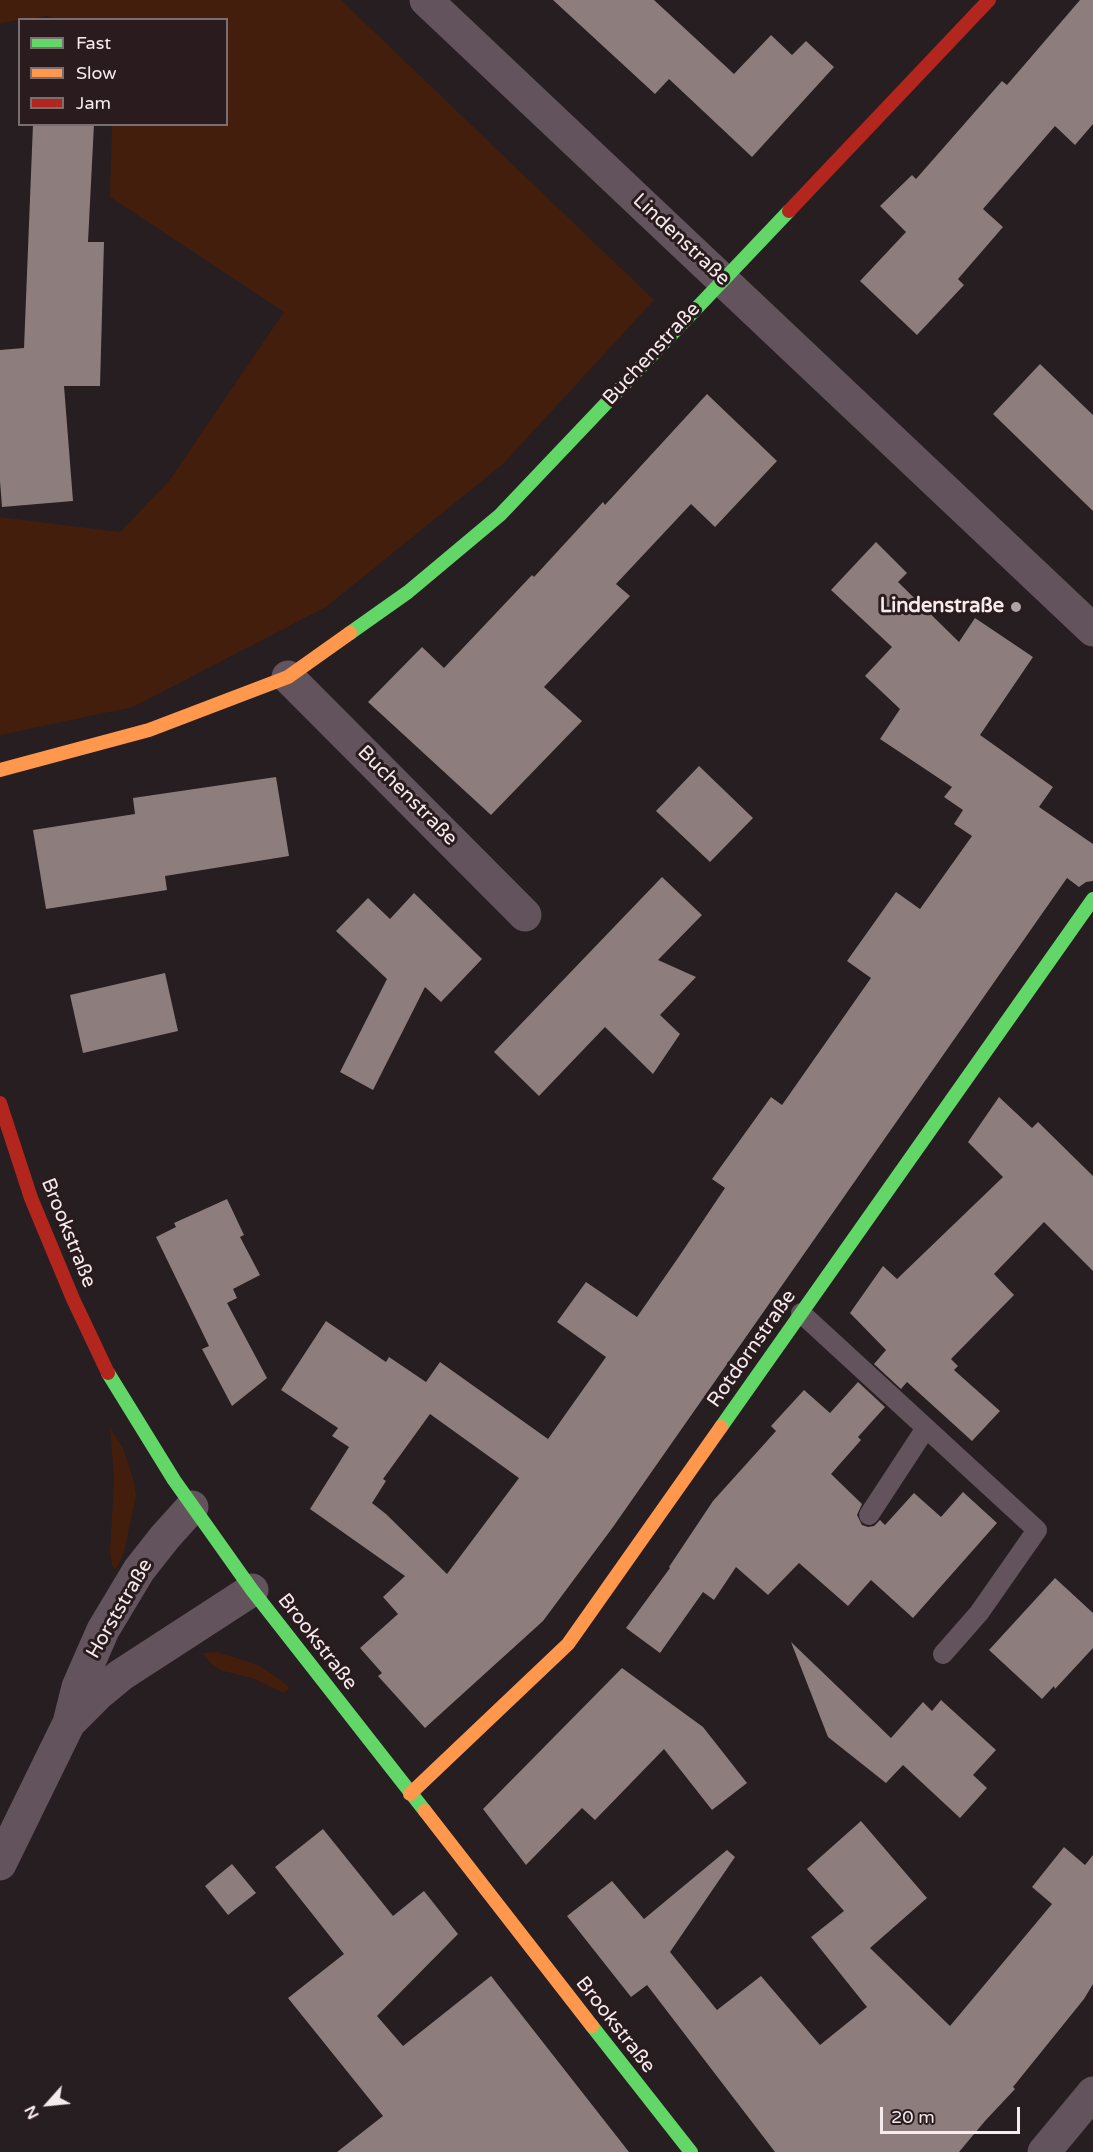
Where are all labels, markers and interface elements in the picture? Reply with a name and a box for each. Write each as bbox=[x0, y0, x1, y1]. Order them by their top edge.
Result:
legend bbox=[18, 18, 228, 126]
text: Fast bbox=[76, 32, 111, 54]
text: Slow bbox=[76, 62, 117, 84]
text: Jam bbox=[76, 92, 111, 114]
street label: Lindenstraße bbox=[627, 189, 735, 291]
street label: Buchenstraße bbox=[598, 298, 706, 410]
place label: Lindenstraße bbox=[880, 595, 1004, 619]
marker: Lindenstraße bbox=[1009, 600, 1023, 614]
street label: Buchenstraße bbox=[352, 741, 462, 851]
street label: Brookstraße bbox=[35, 1175, 101, 1291]
street label: Rotdornstraße bbox=[703, 1286, 801, 1412]
street label: Horststraße bbox=[82, 1555, 158, 1663]
street label: Brookstraße bbox=[272, 1589, 362, 1695]
street label: Brookstraße bbox=[570, 1972, 660, 2078]
north arrow bbox=[18, 2074, 78, 2134]
scale bar bbox=[883, 2095, 1022, 2133]
text: N bbox=[20, 2102, 44, 2122]
text: 20 m bbox=[891, 2106, 935, 2128]

